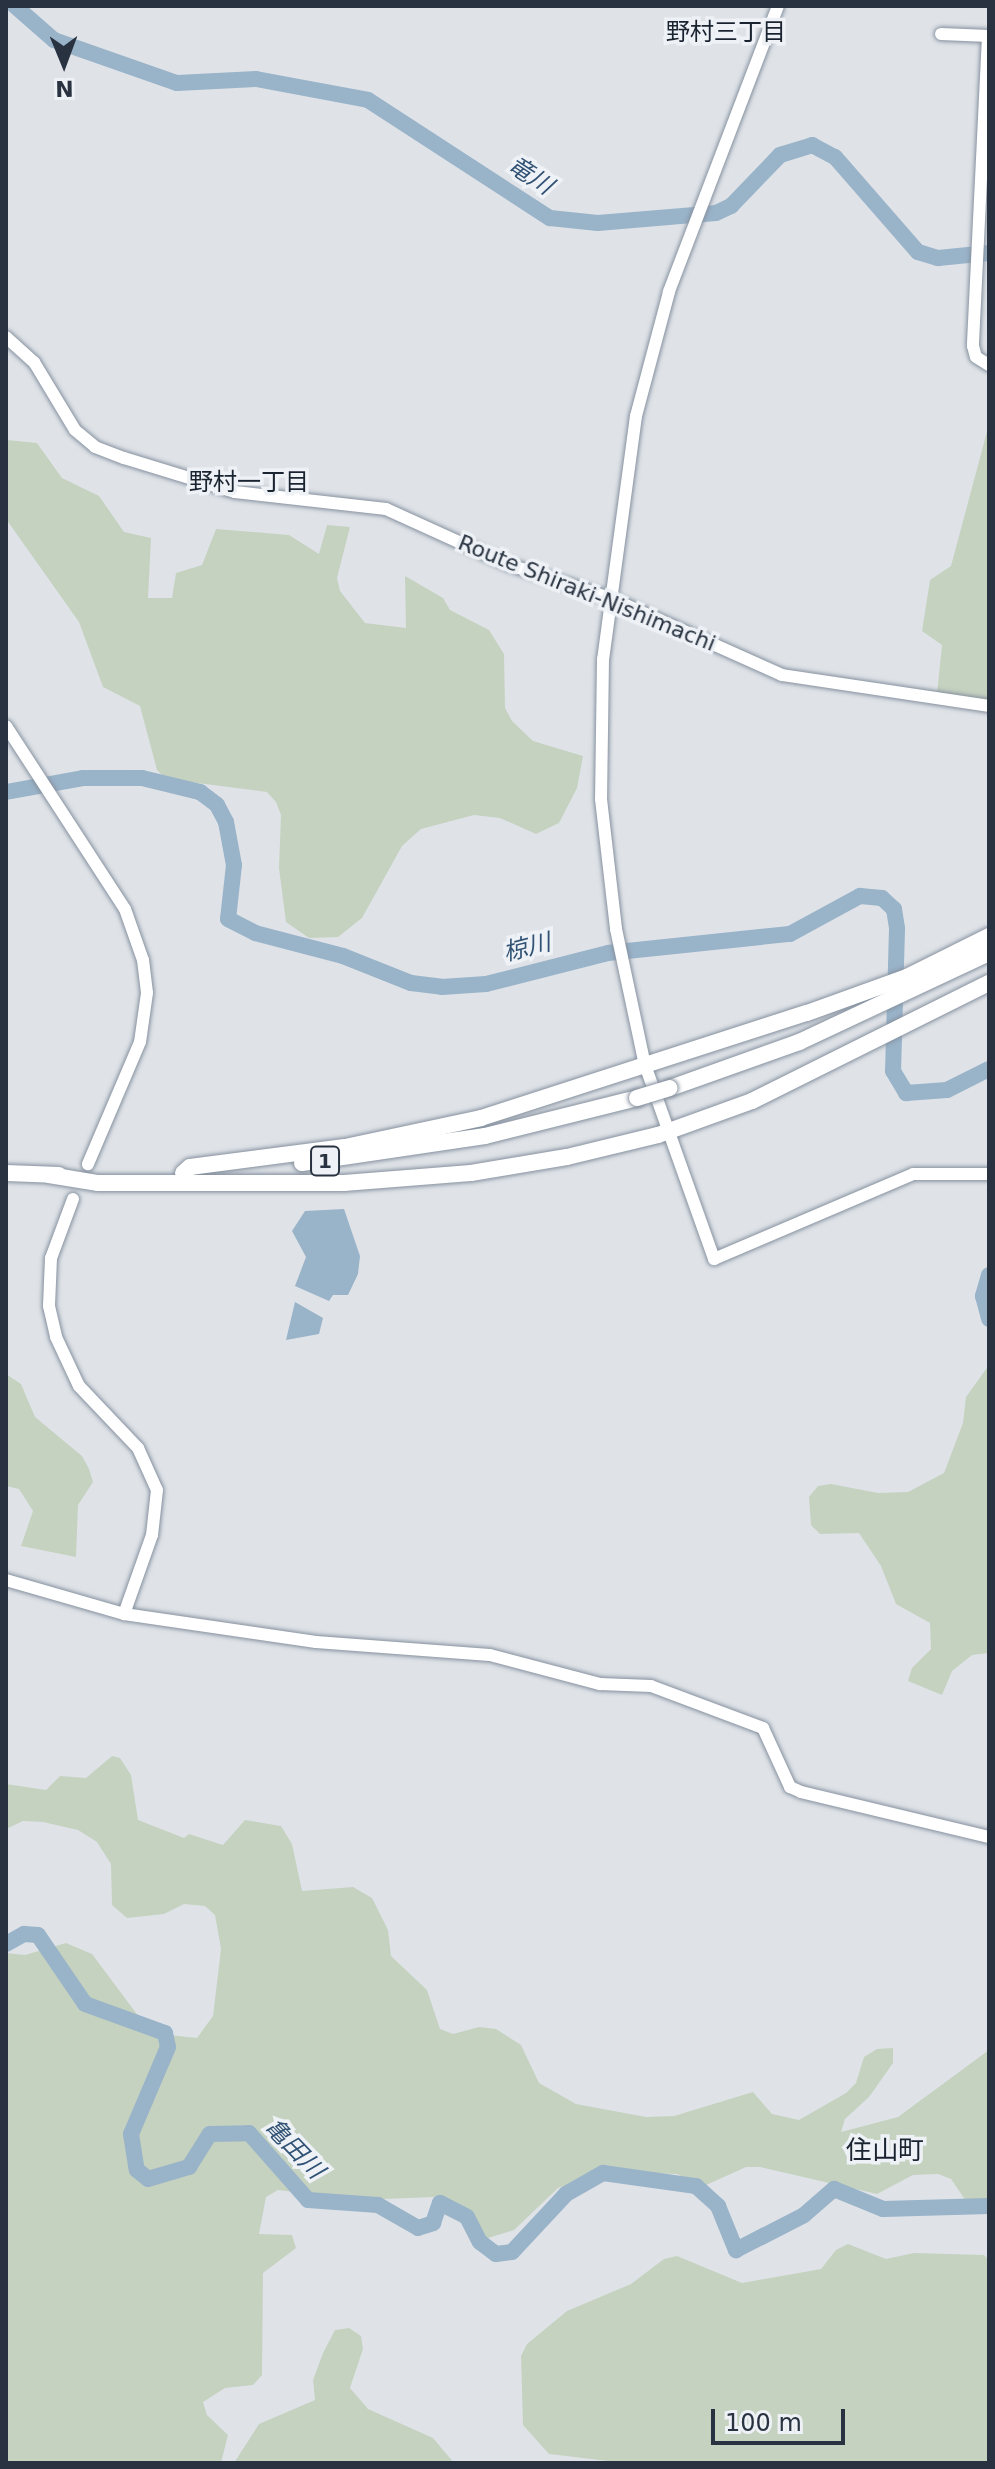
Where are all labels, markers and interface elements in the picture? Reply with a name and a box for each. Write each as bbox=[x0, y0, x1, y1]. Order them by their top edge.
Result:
district label: 野村三丁目 bbox=[666, 19, 786, 47]
north arrow bbox=[24, 24, 104, 104]
text: N bbox=[55, 76, 74, 101]
water label: 竜川 bbox=[502, 151, 558, 201]
district label: 野村一丁目 bbox=[189, 469, 309, 497]
street label: Route Shiraki-Nishimachi bbox=[454, 529, 720, 657]
water label: 椋川 bbox=[500, 928, 554, 968]
road number: 1 bbox=[309, 1145, 341, 1177]
water label: 亀田川 bbox=[259, 2113, 329, 2185]
district label: 住山町 bbox=[846, 2135, 924, 2167]
scale bar bbox=[715, 2393, 849, 2443]
text: 100 m bbox=[725, 2409, 802, 2437]

